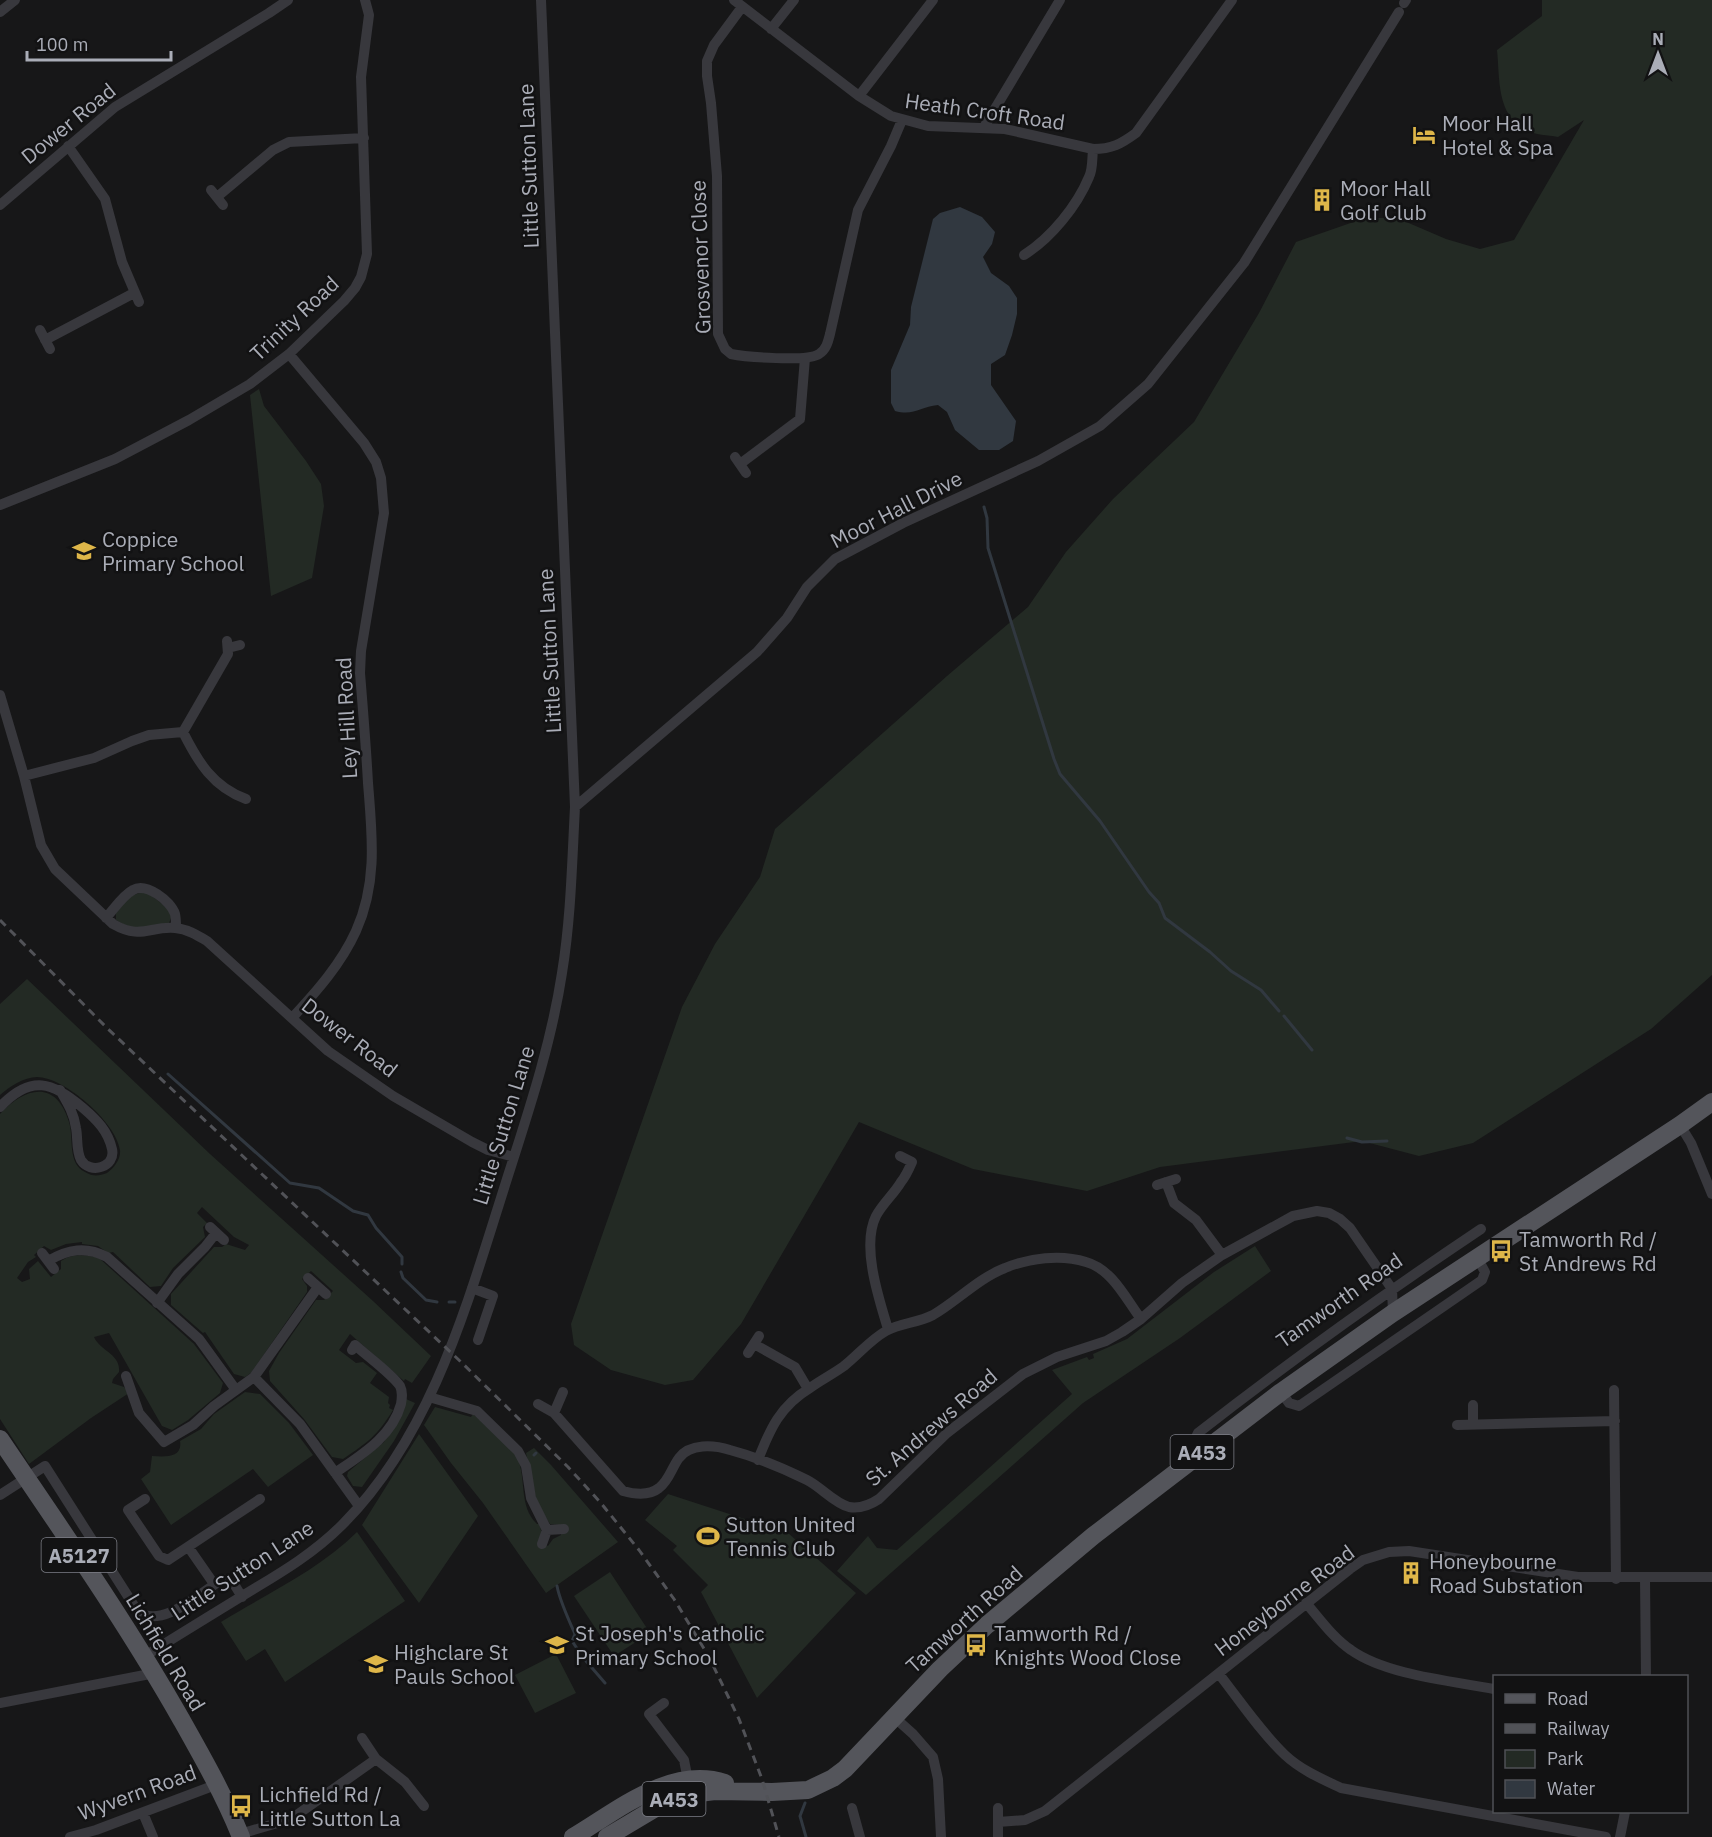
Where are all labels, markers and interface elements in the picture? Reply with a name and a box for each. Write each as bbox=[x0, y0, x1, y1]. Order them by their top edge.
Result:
scale bar bbox=[27, 24, 171, 62]
north arrow bbox=[1628, 24, 1688, 84]
text: N bbox=[1652, 29, 1664, 49]
text: 100 m bbox=[36, 33, 88, 56]
street label: Dower Road bbox=[15, 76, 121, 170]
street label: Little Sutton Lane bbox=[511, 83, 545, 249]
street label: Heath Croft Road bbox=[903, 86, 1067, 136]
place label: Moor Hall Hotel & Spa bbox=[1442, 109, 1553, 161]
hotel icon: Moor Hall Hotel & Spa bbox=[1411, 122, 1437, 148]
place label: Moor Hall Golf Club bbox=[1340, 174, 1431, 226]
street label: Grosvenor Close bbox=[683, 179, 717, 335]
building icon: Moor Hall Golf Club bbox=[1309, 187, 1335, 213]
street label: Trinity Road bbox=[243, 269, 345, 367]
street label: Moor Hall Drive bbox=[825, 464, 967, 554]
place label: Coppice Primary School bbox=[102, 525, 245, 577]
school or university icon: Coppice Primary School bbox=[71, 538, 97, 564]
street label: Little Sutton Lane bbox=[531, 568, 567, 734]
street label: Ley Hill Road bbox=[329, 656, 363, 780]
street label: Dower Road bbox=[296, 991, 404, 1083]
street label: Little Sutton Lane bbox=[466, 1042, 540, 1208]
place label: Tamworth Rd / St Andrews Rd bbox=[1519, 1225, 1657, 1277]
bus stop icon: Tamworth Rd / St Andrews Rd bbox=[1488, 1238, 1514, 1264]
street label: Tamworth Road bbox=[1270, 1246, 1408, 1354]
street label: St. Andrews Road bbox=[859, 1362, 1003, 1492]
road number: A453 bbox=[1170, 1435, 1234, 1469]
place label: Sutton United Tennis Club bbox=[726, 1510, 856, 1562]
street label: Little Sutton Lane bbox=[165, 1513, 319, 1627]
sports icon: Sutton United Tennis Club bbox=[695, 1523, 721, 1549]
road number: A5127 bbox=[42, 1538, 116, 1572]
street label: Honeyborne Road bbox=[1208, 1538, 1360, 1662]
place label: Honeybourne Road Substation bbox=[1429, 1547, 1584, 1599]
street label: Tamworth Road bbox=[900, 1559, 1028, 1679]
building icon: Honeybourne Road Substation bbox=[1398, 1560, 1424, 1586]
street label: Lichfield Road bbox=[120, 1588, 212, 1716]
place label: St Joseph's Catholic Primary School bbox=[575, 1619, 765, 1671]
place label: Tamworth Rd / Knights Wood Close bbox=[994, 1619, 1181, 1671]
school or university icon: St Joseph's Catholic Primary School bbox=[544, 1632, 570, 1658]
bus stop icon: Tamworth Rd / Knights Wood Close bbox=[963, 1632, 989, 1658]
place label: Highclare St Pauls School bbox=[394, 1638, 515, 1690]
school or university icon: Highclare St Pauls School bbox=[363, 1651, 389, 1677]
legend bbox=[1493, 1675, 1688, 1813]
text: Road bbox=[1547, 1687, 1588, 1710]
text: Railway bbox=[1547, 1717, 1609, 1740]
text: Park bbox=[1547, 1747, 1584, 1770]
street label: Wyvern Road bbox=[74, 1758, 200, 1826]
text: Water bbox=[1547, 1777, 1596, 1800]
place label: Lichfield Rd / Little Sutton La bbox=[259, 1780, 400, 1832]
road number: A453 bbox=[642, 1782, 706, 1816]
bus stop icon: Lichfield Rd / Little Sutton La bbox=[228, 1793, 254, 1819]

